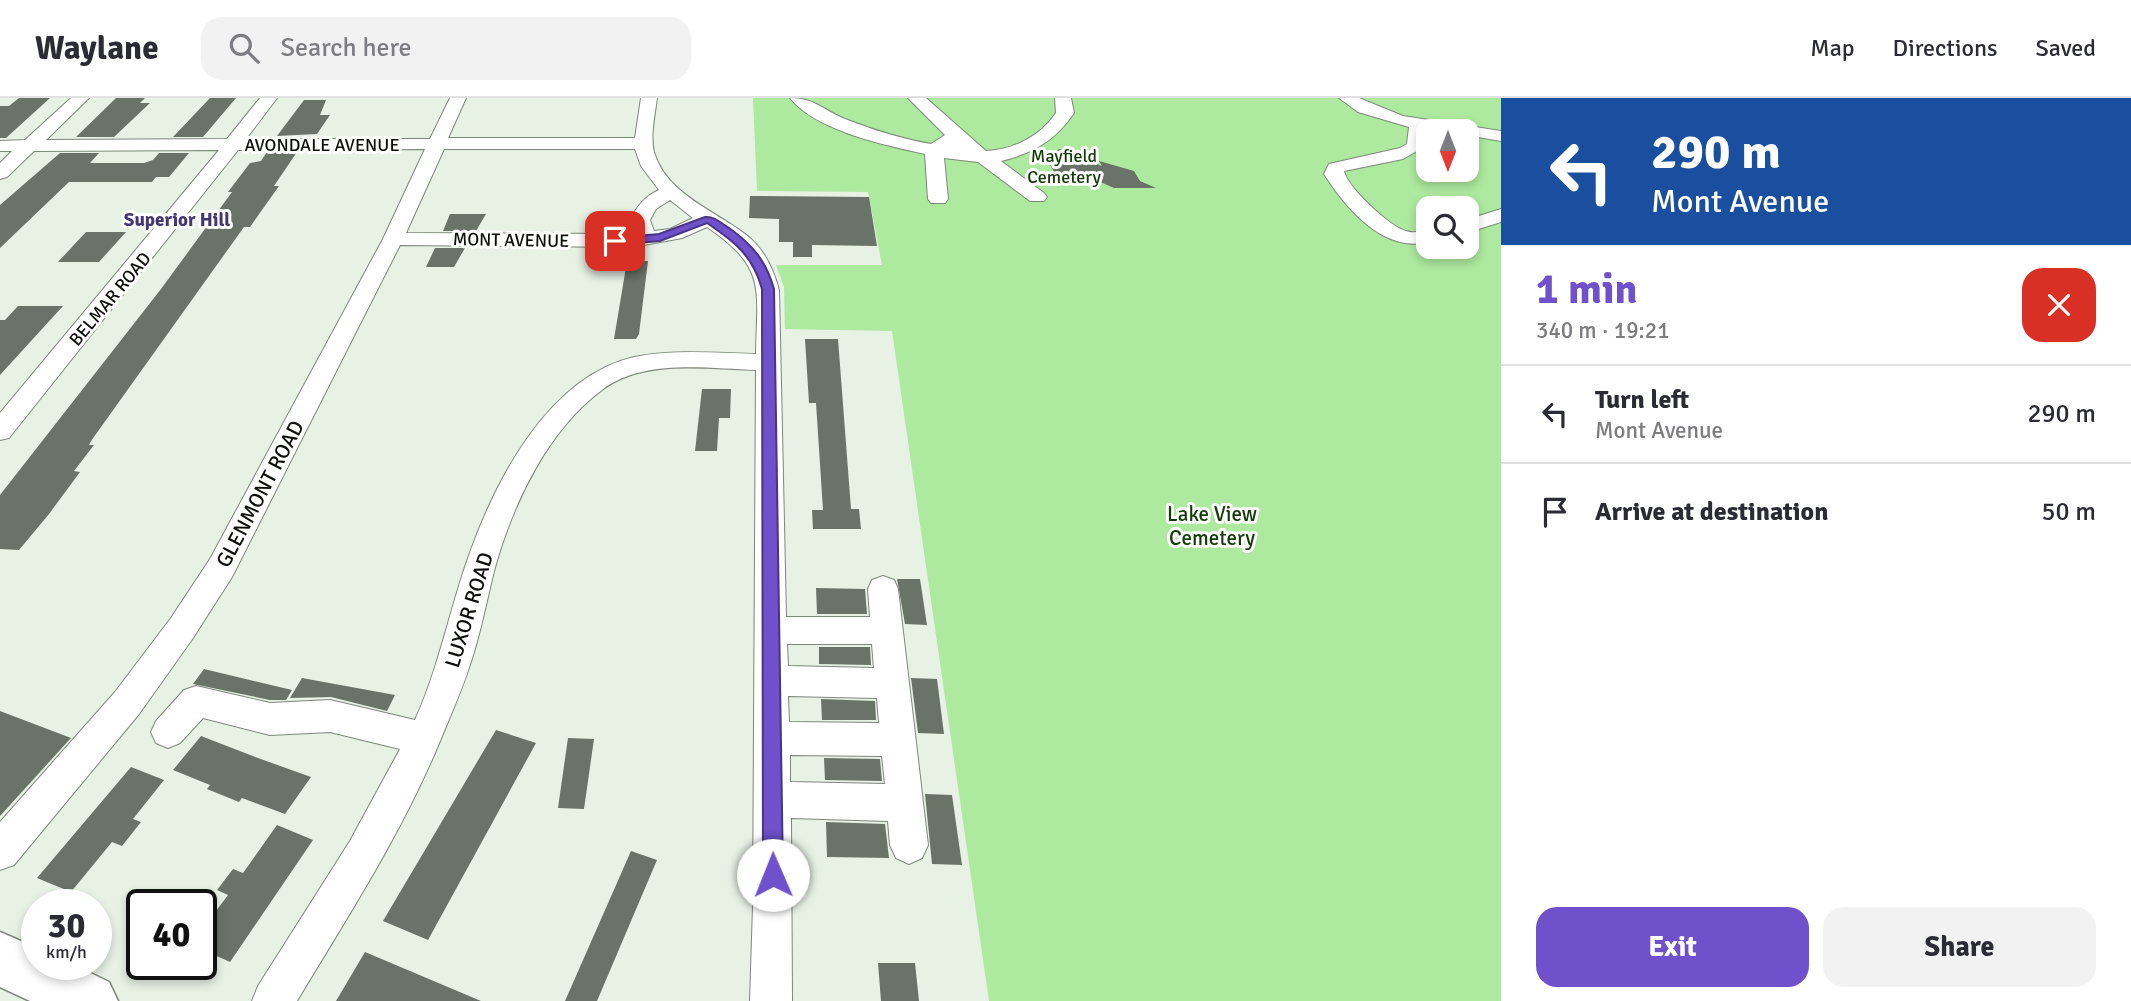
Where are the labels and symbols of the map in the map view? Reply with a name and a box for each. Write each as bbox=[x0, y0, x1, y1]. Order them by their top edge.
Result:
north arrow bbox=[1416, 119, 1479, 182]
street label: AVONDALE AVENUE bbox=[244, 134, 400, 156]
park label: Mayfield Cemetery bbox=[1027, 145, 1101, 188]
district label: Superior Hill bbox=[124, 208, 230, 232]
pin bbox=[585, 211, 645, 271]
street label: MONT AVENUE bbox=[453, 228, 569, 252]
street label: BELMAR ROAD bbox=[64, 248, 156, 350]
street label: GLENMONT ROAD bbox=[210, 416, 310, 572]
park label: Lake View Cemetery bbox=[1167, 501, 1257, 551]
street label: LUXOR ROAD bbox=[439, 549, 499, 671]
position arrow bbox=[736, 838, 810, 912]
speed limit sign: 40 bbox=[126, 889, 217, 980]

